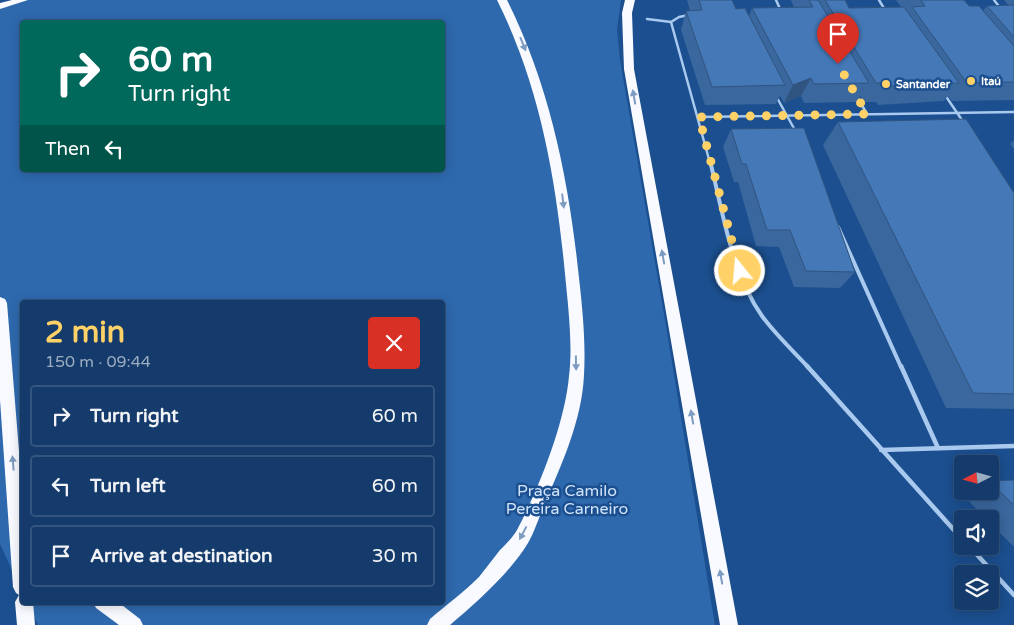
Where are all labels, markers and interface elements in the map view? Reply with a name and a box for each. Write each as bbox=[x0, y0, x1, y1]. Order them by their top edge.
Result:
pin bbox=[817, 13, 859, 64]
icon: arrive bbox=[824, 20, 852, 48]
one-way arrow bbox=[519, 37, 527, 51]
text: 60 m bbox=[128, 39, 213, 81]
icon: right bbox=[45, 40, 110, 105]
marker: Itaú bbox=[965, 75, 977, 87]
place label: Itaú bbox=[981, 75, 1001, 88]
marker: Santander bbox=[880, 78, 892, 90]
place label: Santander bbox=[896, 78, 951, 91]
text: Turn right bbox=[128, 81, 230, 107]
one-way arrow bbox=[629, 89, 637, 105]
icon: left bbox=[100, 135, 128, 163]
text: Then bbox=[45, 138, 90, 160]
one-way arrow bbox=[559, 193, 567, 209]
position arrow bbox=[713, 244, 765, 296]
one-way arrow bbox=[658, 249, 666, 265]
text: 2 min bbox=[45, 314, 125, 351]
button: close bbox=[368, 317, 420, 369]
text: 150 m · 09:44 bbox=[45, 352, 151, 372]
one-way arrow bbox=[573, 355, 581, 371]
icon: right bbox=[47, 402, 75, 430]
text: Turn right bbox=[90, 405, 178, 427]
text: 60 m bbox=[372, 405, 418, 427]
one-way arrow bbox=[687, 409, 695, 425]
one-way arrow bbox=[9, 454, 17, 470]
north arrow bbox=[954, 455, 999, 500]
map controls bbox=[954, 455, 999, 610]
icon: left bbox=[47, 472, 75, 500]
text: Turn left bbox=[90, 475, 166, 497]
text: 60 m bbox=[372, 475, 418, 497]
park label: Praça Camilo Pereira Carneiro bbox=[506, 481, 628, 519]
button: sound bbox=[954, 510, 999, 555]
one-way arrow bbox=[519, 525, 527, 540]
icon: arrive bbox=[47, 542, 75, 570]
text: Arrive at destination bbox=[90, 545, 273, 567]
text: 30 m bbox=[372, 545, 418, 567]
button: layers bbox=[954, 565, 999, 610]
one-way arrow bbox=[716, 569, 724, 585]

